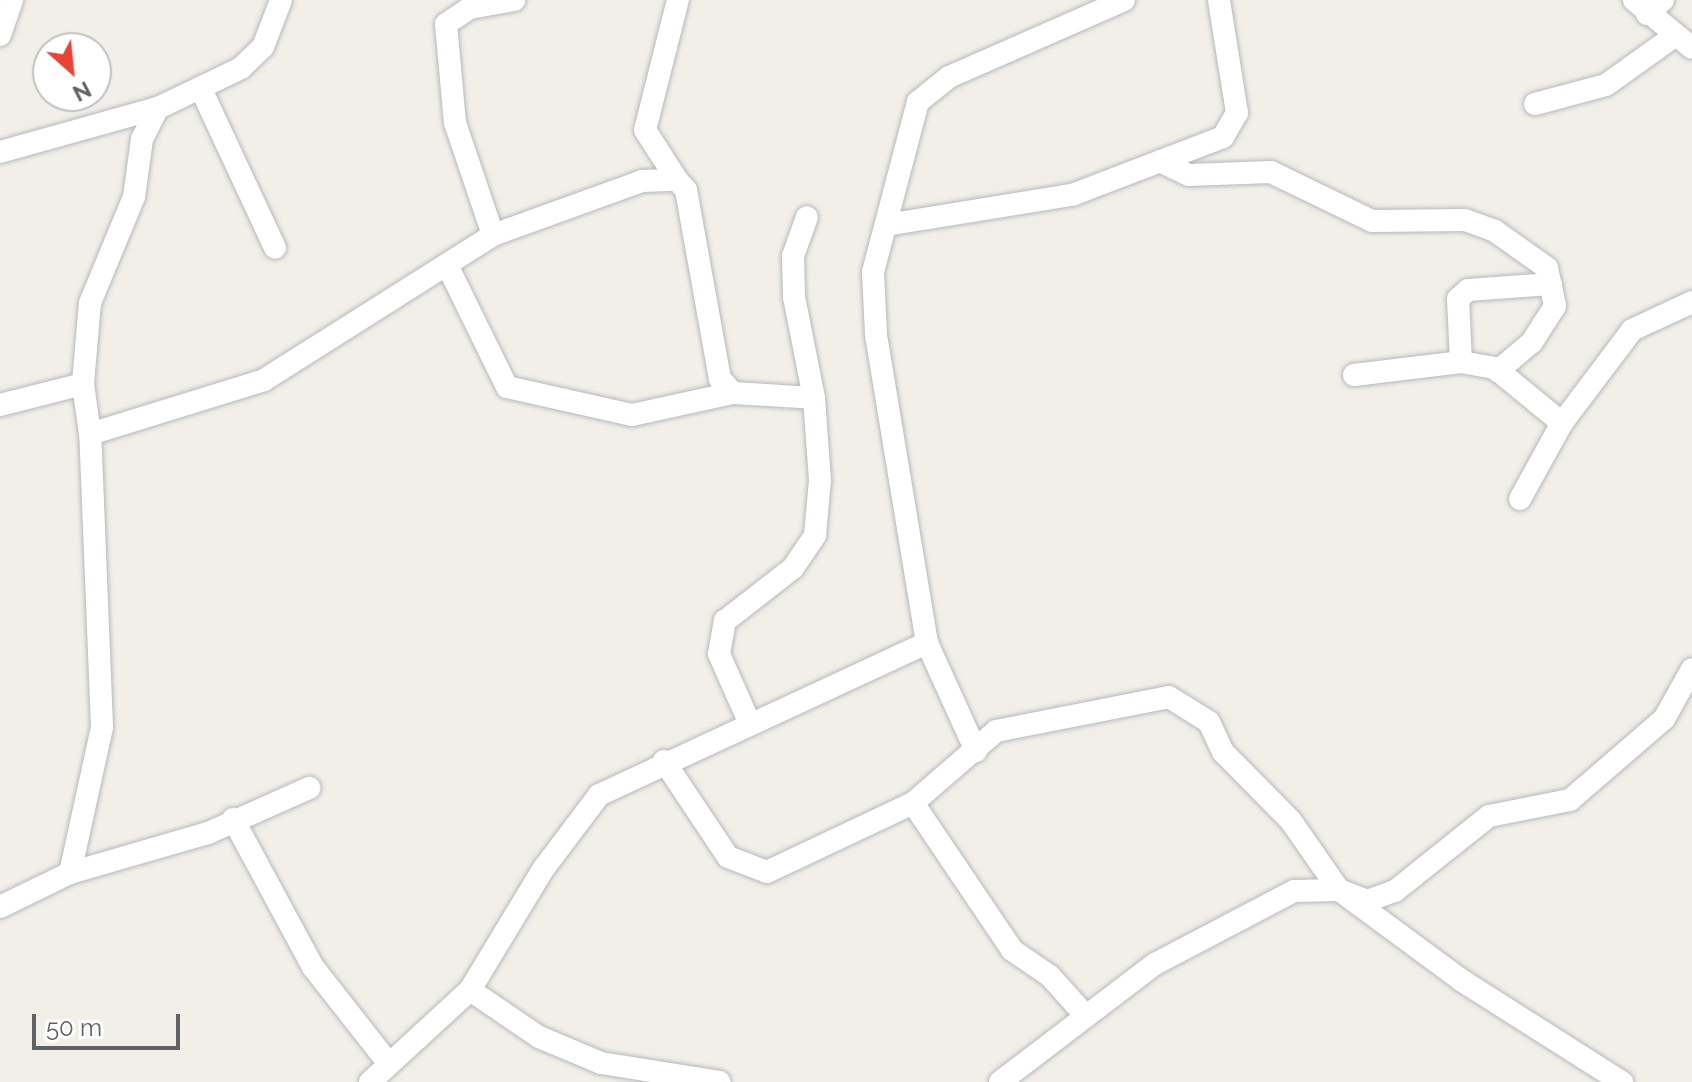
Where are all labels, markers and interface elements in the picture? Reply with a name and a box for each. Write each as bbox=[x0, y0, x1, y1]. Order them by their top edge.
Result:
north arrow bbox=[32, 32, 112, 112]
text: N bbox=[69, 76, 95, 107]
scale bar bbox=[36, 998, 184, 1048]
text: 50 m bbox=[46, 1013, 102, 1042]

